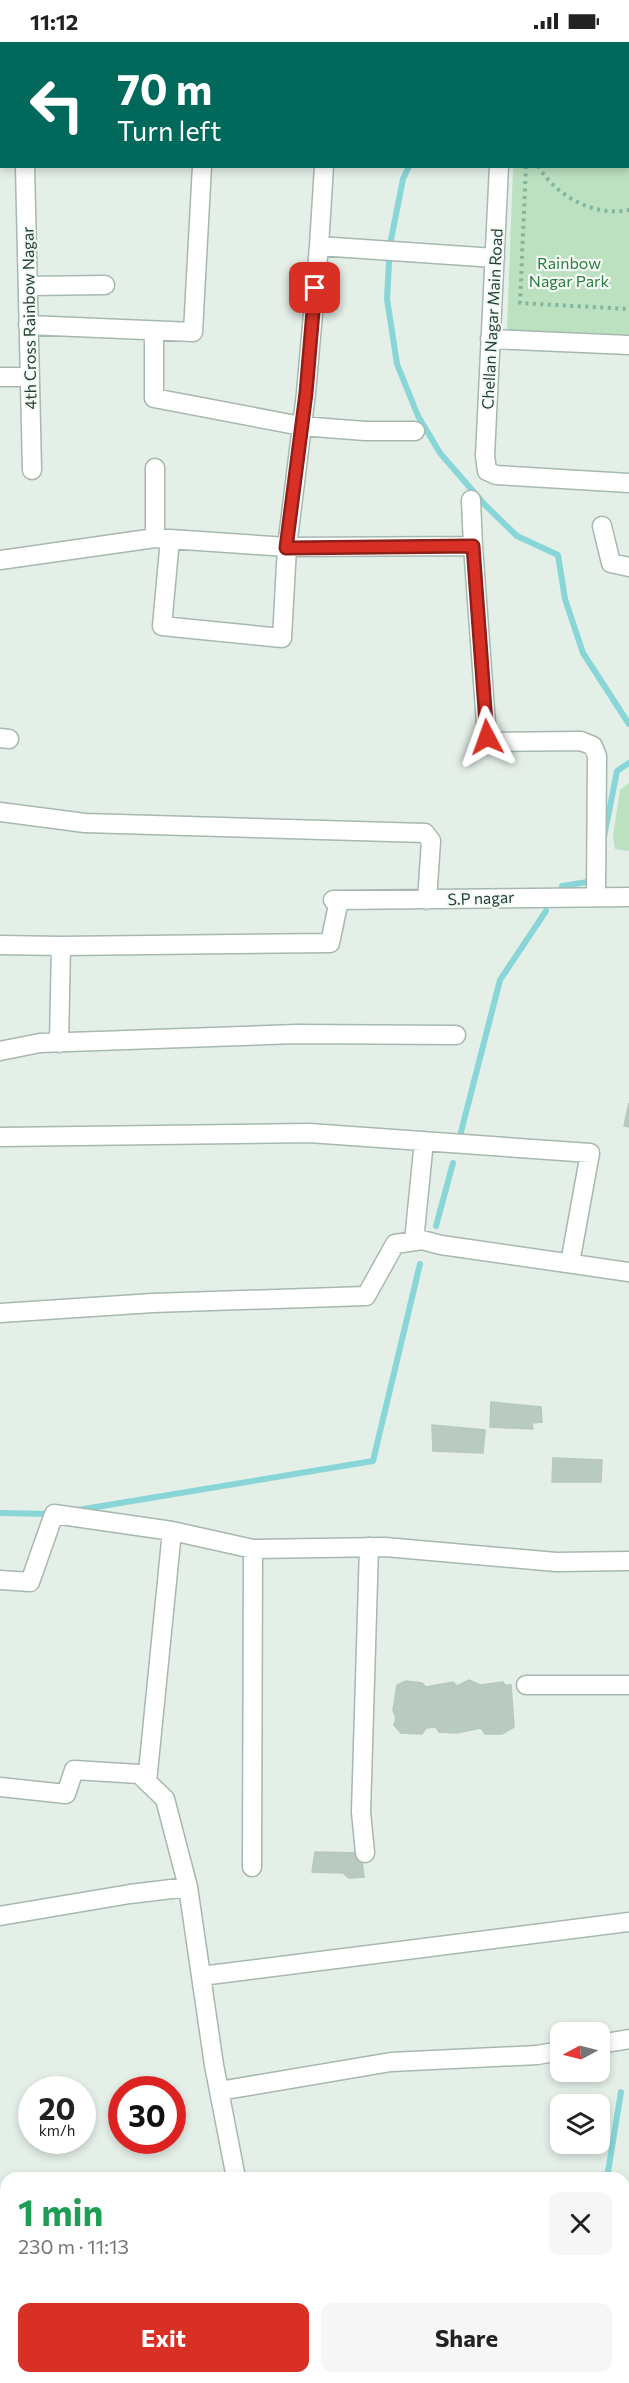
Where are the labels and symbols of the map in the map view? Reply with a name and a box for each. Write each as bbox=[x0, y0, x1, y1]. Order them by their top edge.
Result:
street label: 4th Cross Rainbow Nagar bbox=[17, 226, 40, 410]
street label: Chellan Nagar Main Road bbox=[477, 228, 506, 410]
park label: Rainbow Nagar Park bbox=[529, 253, 609, 290]
pin bbox=[289, 262, 340, 313]
position arrow bbox=[455, 705, 519, 769]
street label: S.P nagar bbox=[447, 887, 515, 908]
north arrow bbox=[550, 2022, 610, 2082]
speed limit sign: 30 bbox=[108, 2076, 186, 2154]

